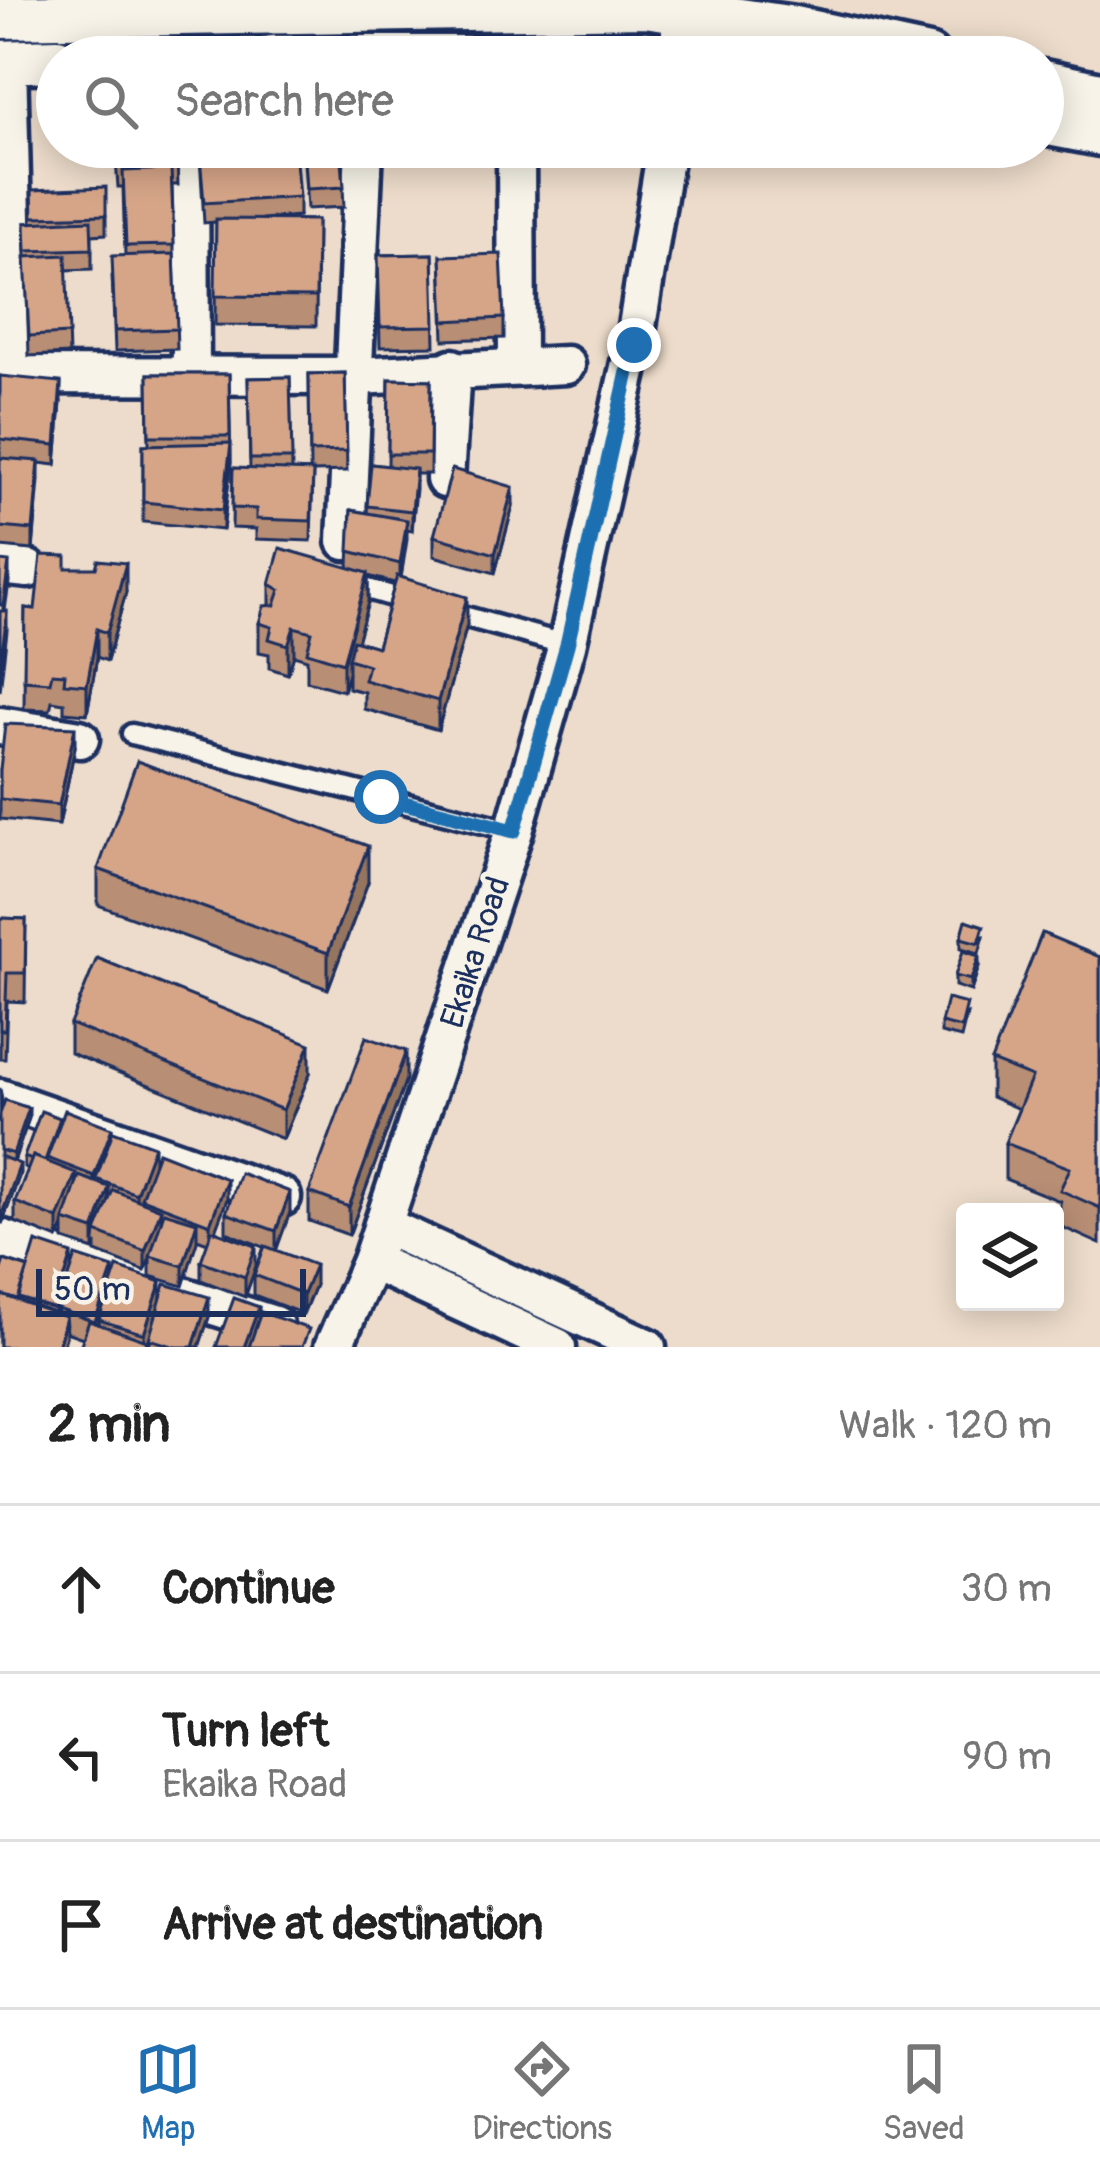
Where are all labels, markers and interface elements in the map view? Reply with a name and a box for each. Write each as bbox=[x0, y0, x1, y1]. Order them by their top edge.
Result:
search box bbox=[36, 36, 1064, 168]
icon: search bbox=[78, 69, 144, 135]
text: Search here bbox=[174, 74, 394, 130]
route end bbox=[607, 318, 661, 372]
route start bbox=[354, 770, 408, 824]
street label: Ekaika Road bbox=[432, 872, 519, 1033]
map controls bbox=[956, 1203, 1064, 1311]
button: layers bbox=[956, 1203, 1064, 1311]
scale bar bbox=[36, 1263, 306, 1316]
text: 50 m bbox=[54, 1269, 131, 1310]
text: 2 min bbox=[48, 1393, 170, 1457]
text: Walk · 120 m bbox=[839, 1401, 1052, 1450]
icon: ahead bbox=[48, 1556, 114, 1622]
text: Continue bbox=[162, 1561, 335, 1617]
text: 30 m bbox=[961, 1564, 1052, 1613]
text: Turn left bbox=[162, 1704, 329, 1760]
icon: left bbox=[48, 1724, 114, 1790]
text: 90 m bbox=[962, 1732, 1052, 1781]
text: Ekaika Road bbox=[162, 1760, 347, 1809]
icon: arrive bbox=[48, 1892, 114, 1958]
text: Arrive at destination bbox=[162, 1897, 543, 1953]
tab: Map bbox=[135, 2036, 201, 2149]
tab: Directions bbox=[472, 2036, 612, 2149]
tab: Saved bbox=[883, 2036, 965, 2149]

